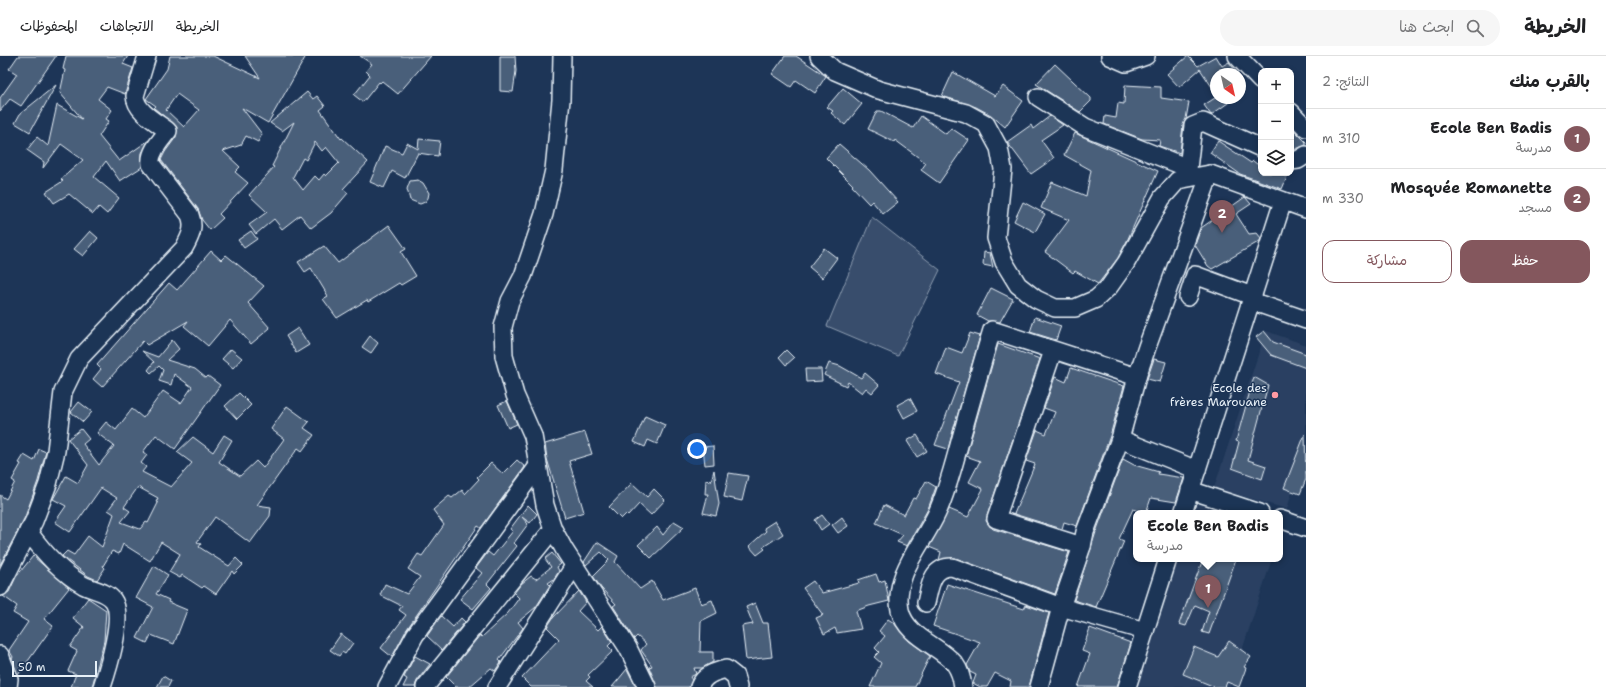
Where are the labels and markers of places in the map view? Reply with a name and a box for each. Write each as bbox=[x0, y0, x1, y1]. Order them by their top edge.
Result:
pin: 2 bbox=[1209, 200, 1235, 233]
place label: Ecole des frères Marouane bbox=[1170, 380, 1267, 410]
marker: Ecole des frères Marouane bbox=[1270, 390, 1280, 400]
pin: 1 bbox=[1195, 575, 1221, 608]

